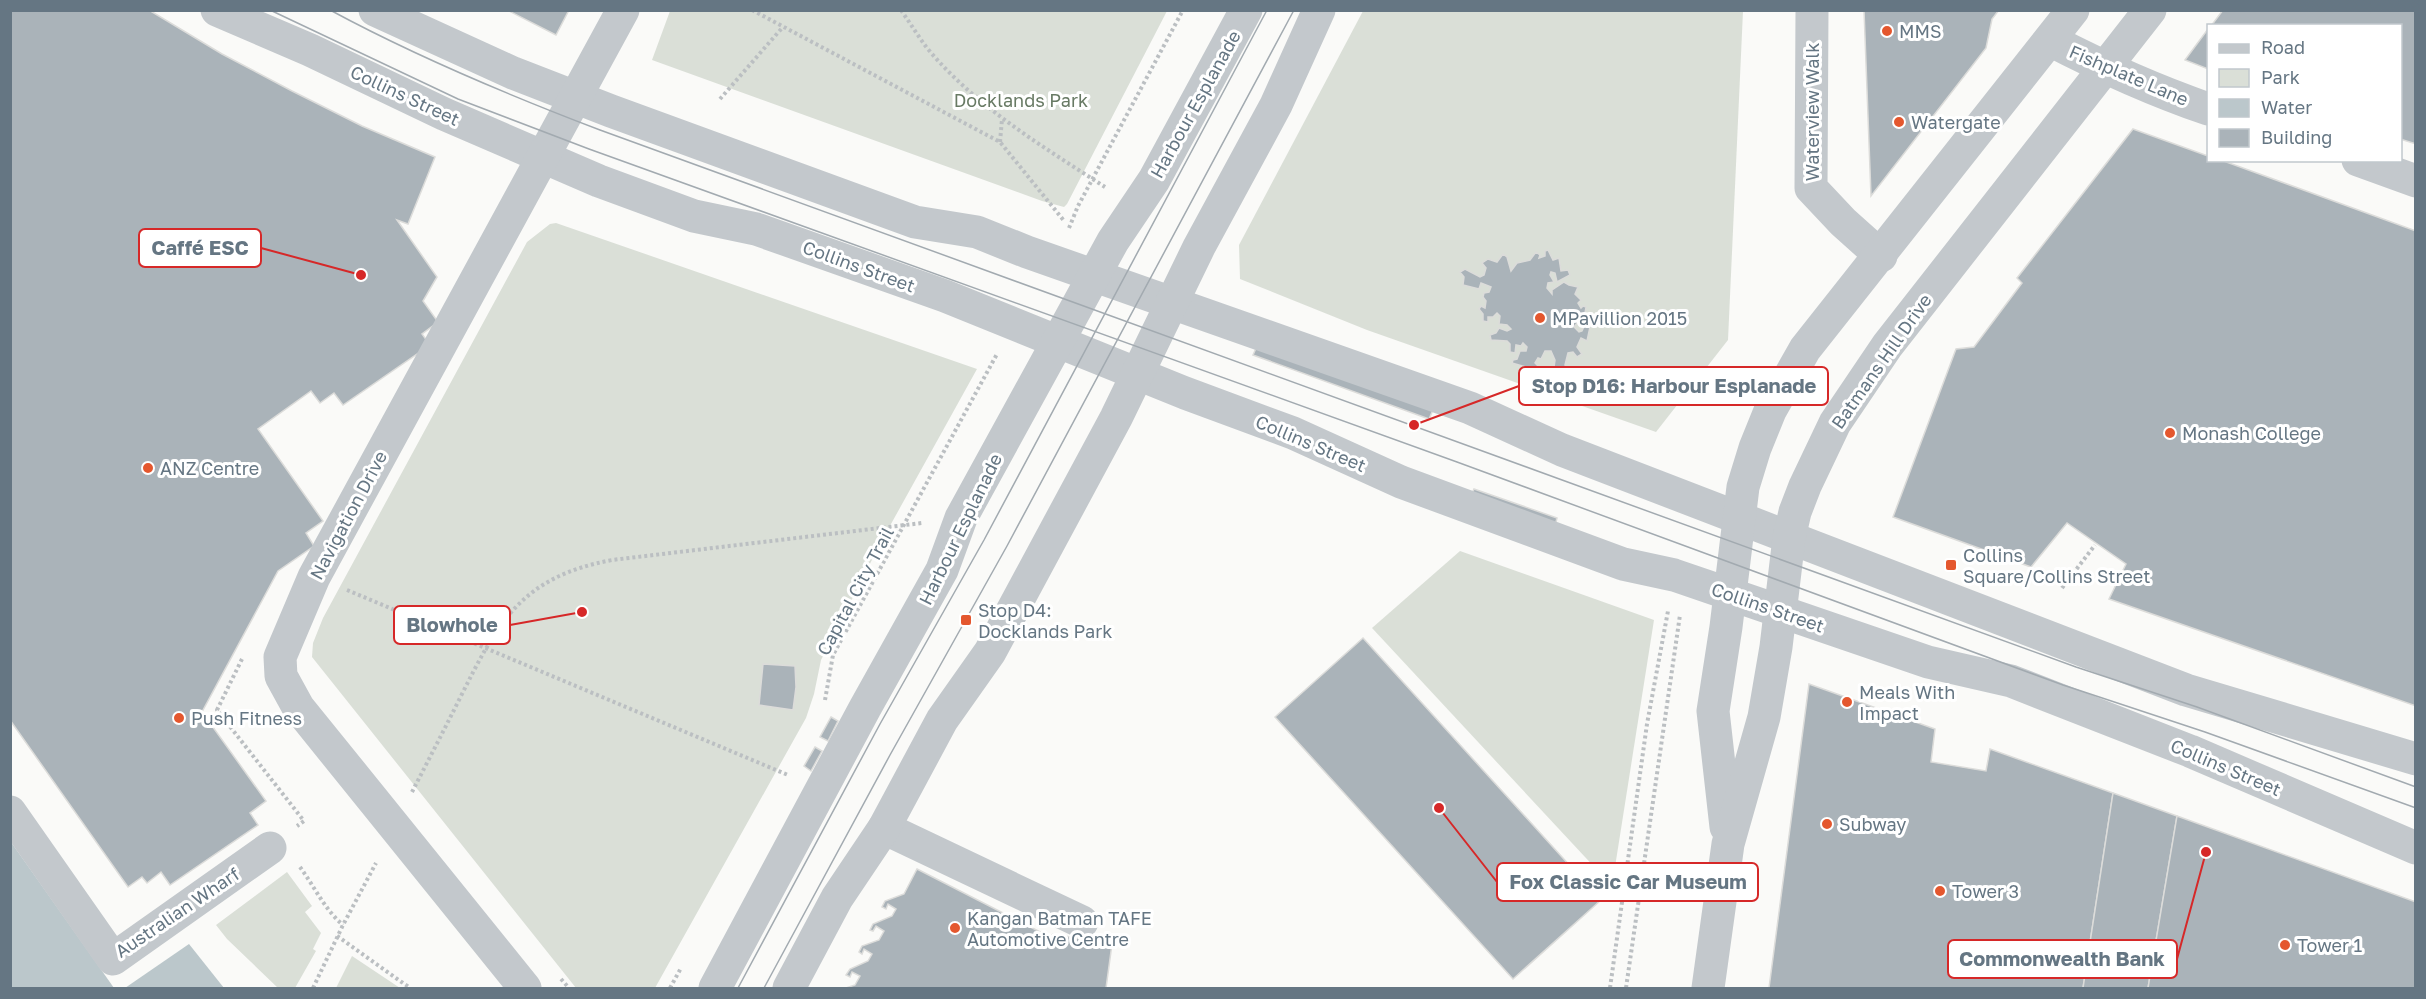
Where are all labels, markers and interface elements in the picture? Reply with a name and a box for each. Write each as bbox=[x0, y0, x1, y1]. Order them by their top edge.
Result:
place label: MMS bbox=[1899, 20, 1941, 42]
marker: MMS bbox=[1880, 24, 1894, 38]
legend bbox=[2207, 24, 2402, 162]
street label: Harbour Esplanade bbox=[1145, 26, 1245, 182]
text: Road bbox=[2261, 36, 2305, 58]
street label: Fishplate Lane bbox=[2066, 40, 2192, 110]
street label: Waterview Walk bbox=[1801, 43, 1823, 181]
street label: Collins Street bbox=[347, 60, 463, 130]
text: Park bbox=[2261, 66, 2300, 88]
park label: Docklands Park bbox=[954, 89, 1088, 111]
text: Water bbox=[2261, 96, 2312, 118]
place label: Watergate bbox=[1911, 111, 2001, 133]
marker: Watergate bbox=[1892, 115, 1906, 129]
text: Building bbox=[2261, 126, 2332, 148]
callout: Caffé ESC bbox=[139, 229, 261, 267]
text: Caffé ESC bbox=[151, 235, 249, 259]
street label: Collins Street bbox=[800, 236, 918, 296]
street label: Batmans Hill Drive bbox=[1826, 289, 1936, 433]
place label: MPavillion 2015 bbox=[1552, 307, 1687, 329]
marker: MPavillion 2015 bbox=[1533, 311, 1547, 325]
callout: Stop D16: Harbour Esplanade bbox=[1519, 367, 1828, 405]
text: Stop D16: Harbour Esplanade bbox=[1532, 373, 1817, 397]
street label: Collins Street bbox=[1252, 410, 1370, 476]
place label: Monash College bbox=[2182, 422, 2321, 444]
marker: Monash College bbox=[2163, 426, 2177, 440]
street label: Navigation Drive bbox=[305, 447, 391, 583]
street label: Harbour Esplanade bbox=[914, 450, 1006, 608]
place label: ANZ Centre bbox=[160, 457, 259, 479]
marker: ANZ Centre bbox=[141, 461, 155, 475]
street label: Capital City Trail bbox=[812, 523, 898, 659]
place label: Collins Square/Collins Street bbox=[1963, 544, 2150, 587]
marker: Collins Square/Collins Street bbox=[1944, 558, 1958, 572]
street label: Collins Street bbox=[1709, 577, 1827, 637]
place label: Stop D4: Docklands Park bbox=[978, 599, 1112, 642]
callout: Blowhole bbox=[394, 606, 510, 644]
text: Blowhole bbox=[406, 612, 498, 636]
marker: Stop D4: Docklands Park bbox=[959, 613, 973, 627]
place label: Meals With Impact bbox=[1859, 681, 1955, 724]
marker: Meals With Impact bbox=[1840, 695, 1854, 709]
place label: Push Fitness bbox=[191, 707, 302, 729]
marker: Push Fitness bbox=[172, 711, 186, 725]
street label: Collins Street bbox=[2167, 734, 2285, 800]
place label: Subway bbox=[1839, 813, 1906, 835]
marker: Subway bbox=[1820, 817, 1834, 831]
street label: Australian Wharf bbox=[111, 862, 244, 962]
callout: Fox Classic Car Museum bbox=[1497, 863, 1758, 901]
text: Fox Classic Car Museum bbox=[1509, 869, 1747, 893]
place label: Tower 3 bbox=[1952, 880, 2019, 902]
marker: Tower 3 bbox=[1933, 884, 1947, 898]
place label: Kangan Batman TAFE Automotive Centre bbox=[967, 907, 1152, 950]
marker: Kangan Batman TAFE Automotive Centre bbox=[948, 921, 962, 935]
place label: Tower 1 bbox=[2297, 934, 2363, 956]
marker: Tower 1 bbox=[2278, 938, 2292, 952]
callout: Commonwealth Bank bbox=[1948, 940, 2177, 978]
text: Commonwealth Bank bbox=[1959, 946, 2165, 970]

